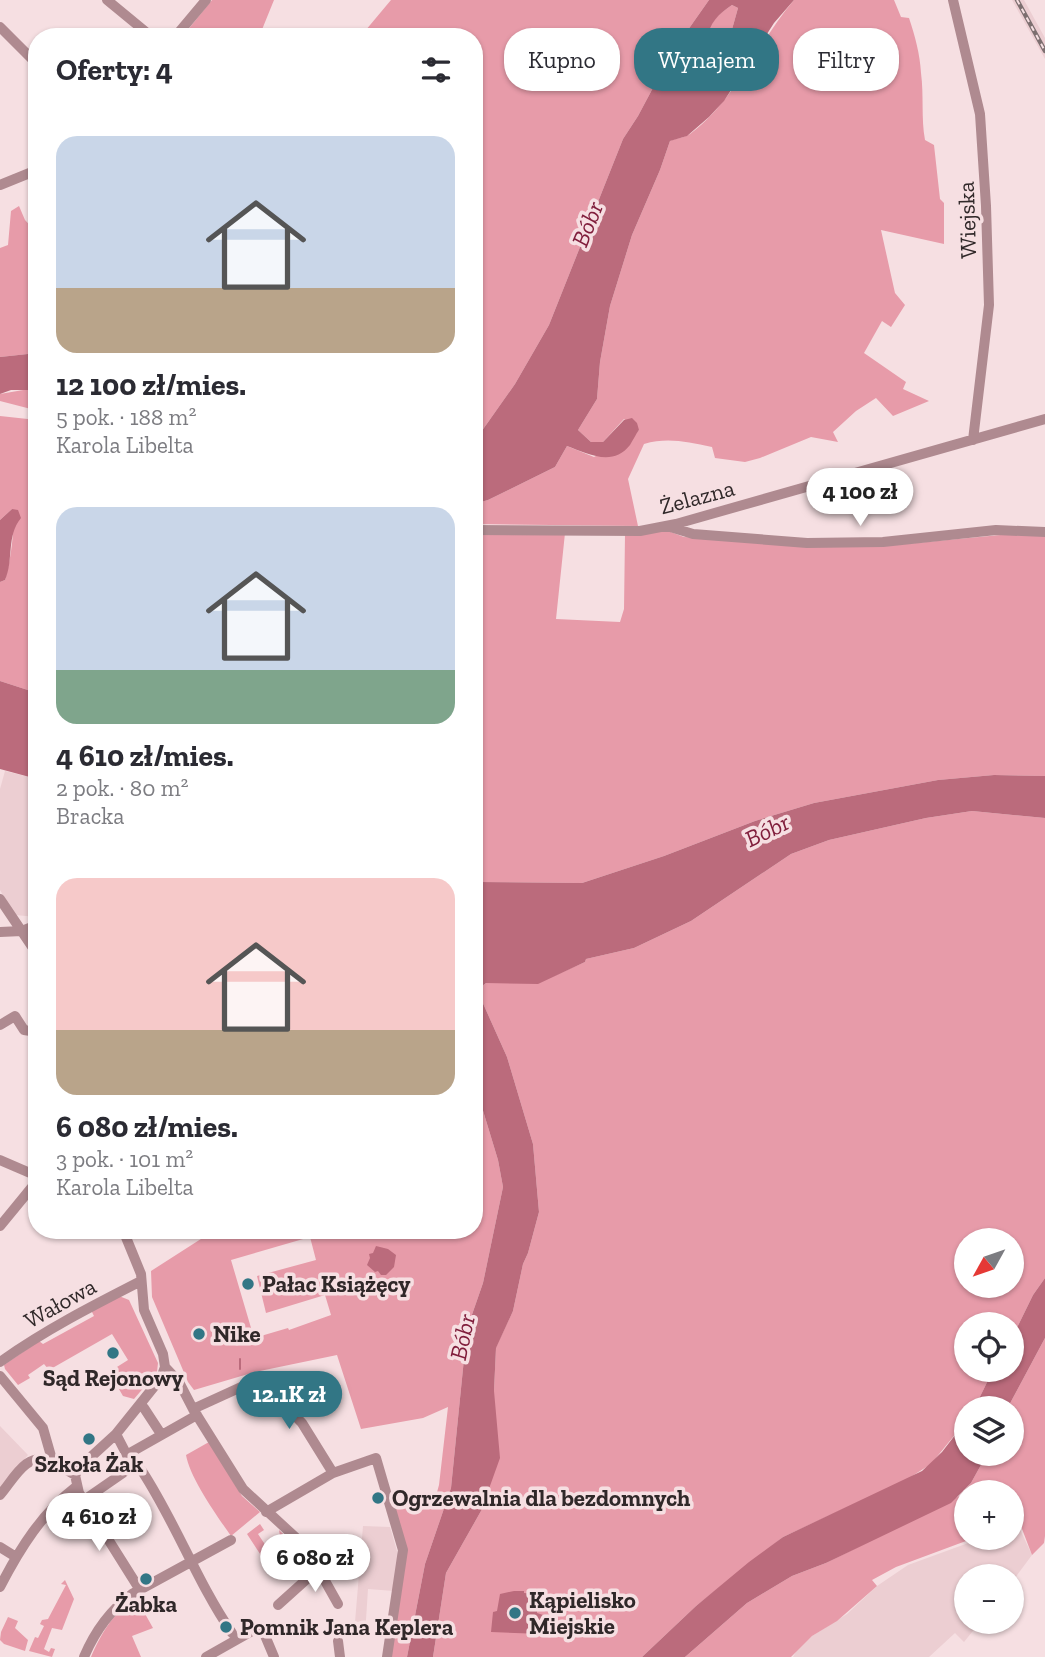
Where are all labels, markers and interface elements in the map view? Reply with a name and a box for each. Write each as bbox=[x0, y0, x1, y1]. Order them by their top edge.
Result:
chip: Kupno bbox=[504, 28, 620, 91]
chip: Wynajem bbox=[634, 28, 779, 91]
chip: Filtry bbox=[793, 28, 899, 91]
icon: filters bbox=[417, 51, 455, 89]
text: Oferty: 4 bbox=[56, 52, 173, 88]
street label: Wiejska bbox=[952, 181, 982, 259]
icon: home bbox=[193, 182, 319, 308]
water label: Bóbr bbox=[565, 197, 609, 251]
text: 12 100 zł/mies. bbox=[56, 367, 246, 403]
text: 5 pok. · 188 m² bbox=[56, 403, 196, 431]
text: Karola Libelta bbox=[56, 431, 194, 459]
pin: 4 100 zł bbox=[788, 468, 932, 528]
street label: Żelazna bbox=[657, 474, 737, 520]
text: 4 100 zł bbox=[822, 477, 898, 505]
icon: home bbox=[193, 553, 319, 679]
text: 4 610 zł/mies. bbox=[56, 738, 234, 774]
text: 2 pok. · 80 m² bbox=[56, 774, 188, 802]
text: Bracka bbox=[56, 802, 124, 830]
water label: Bóbr bbox=[740, 807, 795, 853]
icon: home bbox=[193, 924, 319, 1050]
text: 6 080 zł/mies. bbox=[56, 1109, 238, 1145]
text: 3 pok. · 101 m² bbox=[56, 1145, 193, 1173]
text: Karola Libelta bbox=[56, 1173, 194, 1201]
north arrow bbox=[954, 1228, 1024, 1298]
map controls bbox=[954, 1228, 1024, 1634]
place label: Pałac Książęcy bbox=[262, 1270, 411, 1298]
street label: Wałowa bbox=[19, 1272, 101, 1334]
marker: Pałac Książęcy bbox=[240, 1276, 256, 1292]
water label: Bóbr bbox=[443, 1311, 481, 1363]
button: locate bbox=[954, 1312, 1024, 1382]
place label: Nike bbox=[213, 1320, 261, 1348]
marker: Nike bbox=[191, 1326, 207, 1342]
marker: Sąd Rejonowy bbox=[105, 1345, 121, 1361]
place label: Sąd Rejonowy bbox=[43, 1364, 184, 1392]
pin: 12.1K zł bbox=[217, 1372, 361, 1431]
text: 12.1K zł bbox=[252, 1380, 326, 1408]
button: layers bbox=[954, 1396, 1024, 1466]
marker: Szkoła Żak bbox=[81, 1431, 97, 1447]
place label: Szkoła Żak bbox=[35, 1450, 144, 1478]
button: + bbox=[954, 1480, 1024, 1550]
place label: Ogrzewalnia dla bezdomnych bbox=[392, 1484, 691, 1512]
marker: Ogrzewalnia dla bezdomnych bbox=[370, 1490, 386, 1506]
pin: 4 610 zł bbox=[27, 1494, 171, 1553]
text: 4 610 zł bbox=[62, 1502, 136, 1530]
pin: 6 080 zł bbox=[243, 1534, 387, 1594]
text: 6 080 zł bbox=[276, 1543, 354, 1571]
button: − bbox=[954, 1564, 1024, 1634]
marker: Żabka bbox=[138, 1571, 154, 1587]
place label: Kąpielisko Miejskie bbox=[529, 1586, 636, 1640]
place label: Żabka bbox=[115, 1590, 177, 1618]
marker: Kąpielisko Miejskie bbox=[507, 1605, 523, 1621]
place label: Pomnik Jana Keplera bbox=[240, 1613, 454, 1641]
marker: Pomnik Jana Keplera bbox=[218, 1619, 234, 1635]

